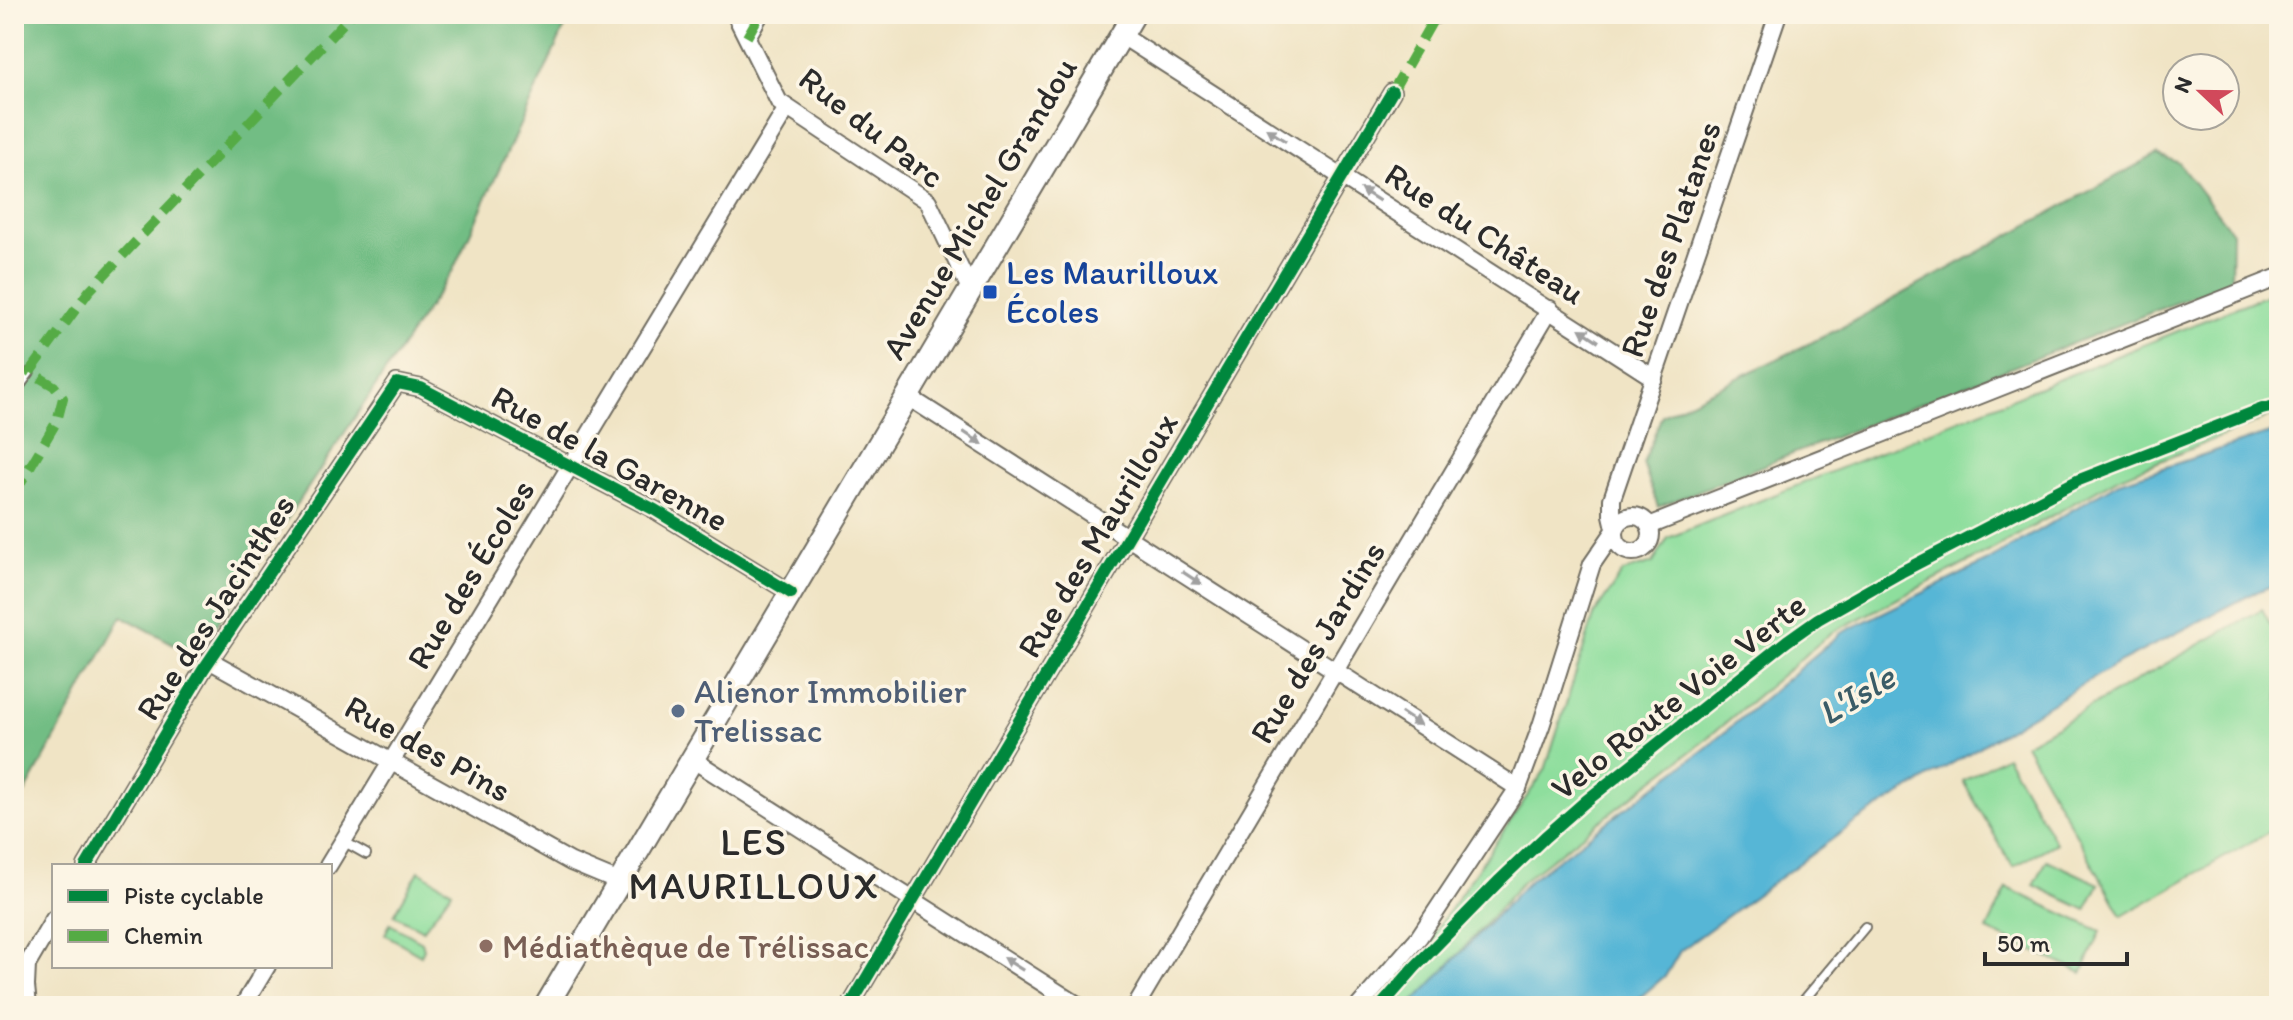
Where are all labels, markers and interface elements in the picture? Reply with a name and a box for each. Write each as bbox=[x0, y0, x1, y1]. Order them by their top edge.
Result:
street label: Avenue Michel Grandou bbox=[873, 50, 1086, 367]
north arrow bbox=[2161, 52, 2241, 132]
street label: Rue du Parc bbox=[791, 58, 953, 197]
text: N bbox=[2168, 73, 2198, 97]
street label: Rue des Platanes bbox=[1611, 116, 1730, 363]
one-way arrow bbox=[1265, 128, 1287, 142]
street label: Rue du Château bbox=[1377, 154, 1592, 313]
one-way arrow bbox=[1359, 188, 1381, 202]
place label: Les Maurilloux Écoles bbox=[1006, 252, 1218, 332]
marker: Les Maurilloux Écoles bbox=[981, 283, 999, 301]
one-way arrow bbox=[1578, 328, 1600, 343]
street label: Rue de la Garenne bbox=[484, 376, 735, 540]
street label: Rue des Maurilloux bbox=[1008, 405, 1187, 665]
one-way arrow bbox=[962, 430, 984, 444]
street label: Rue des Écoles bbox=[398, 472, 543, 677]
street label: Rue des Jacinthes bbox=[127, 487, 304, 728]
street label: Rue des Jardins bbox=[1241, 534, 1394, 751]
one-way arrow bbox=[1181, 570, 1203, 585]
street label: Velo Route Voie Verte bbox=[1543, 584, 1814, 809]
water label: L'Isle bbox=[1810, 654, 1904, 734]
place label: Alienor Immobilier Trelissac bbox=[694, 671, 967, 751]
street label: Rue des Pins bbox=[338, 686, 518, 811]
marker: Alienor Immobilier Trelissac bbox=[669, 702, 687, 720]
one-way arrow bbox=[1400, 711, 1421, 726]
district label: LES MAURILLOUX bbox=[629, 819, 879, 909]
legend bbox=[52, 864, 332, 968]
text: Piste cyclable bbox=[124, 881, 264, 910]
scale bar bbox=[1985, 916, 2127, 966]
text: Chemin bbox=[124, 921, 203, 950]
place label: Médiathèque de Trélissac bbox=[502, 926, 869, 967]
text: 50 m bbox=[1997, 929, 2050, 958]
marker: Médiathèque de Trélissac bbox=[477, 937, 495, 955]
one-way arrow bbox=[1002, 958, 1024, 972]

